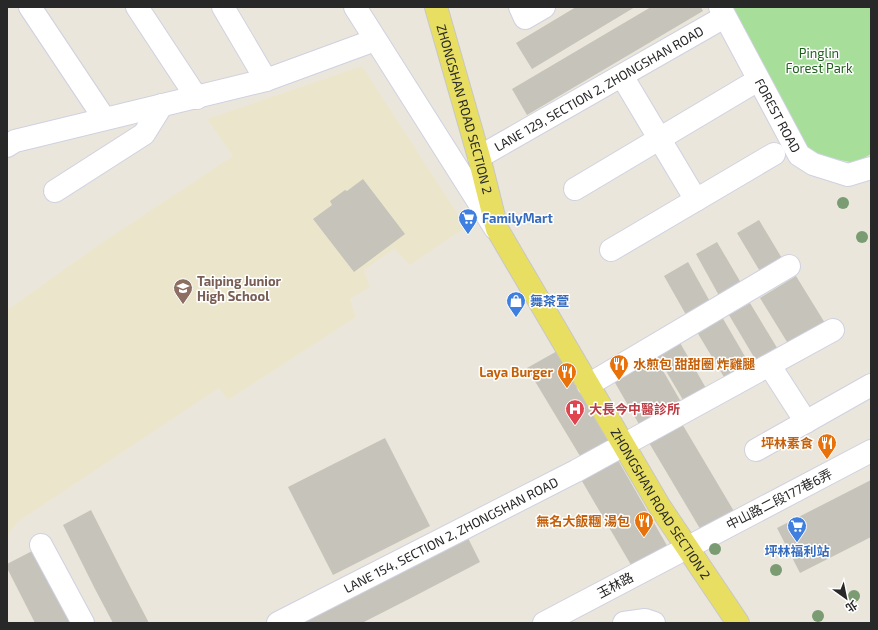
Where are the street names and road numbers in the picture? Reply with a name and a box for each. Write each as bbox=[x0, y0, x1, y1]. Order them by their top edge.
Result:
street label: ZHONGSHAN ROAD SECTION 2 bbox=[433, 22, 496, 196]
street label: LANE 129, SECTION 2, ZHONGSHAN ROAD bbox=[491, 23, 706, 155]
street label: FOREST ROAD bbox=[752, 76, 804, 155]
street label: ZHONGSHAN ROAD SECTION 2 bbox=[607, 425, 714, 582]
street label: 中山路二段177巷6弄 bbox=[723, 465, 835, 533]
street label: LANE 154, SECTION 2, ZHONGSHAN ROAD bbox=[341, 474, 561, 596]
street label: 玉林路 bbox=[594, 569, 636, 601]

